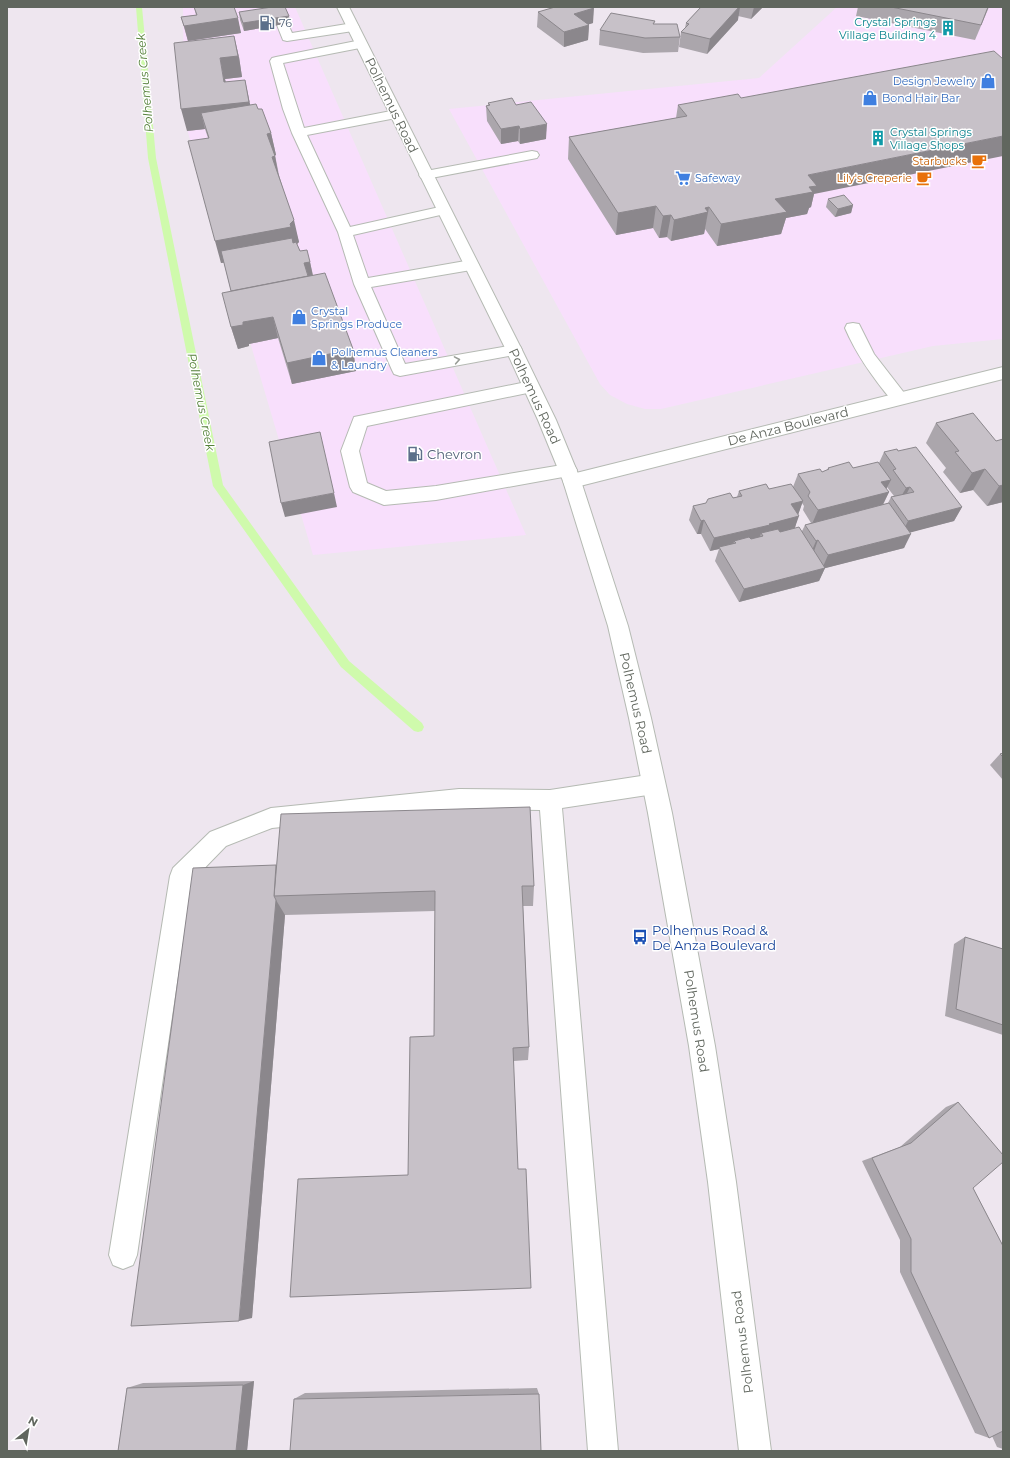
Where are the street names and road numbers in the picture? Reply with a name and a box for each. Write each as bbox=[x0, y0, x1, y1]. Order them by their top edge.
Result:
street label: Polhemus Road bbox=[362, 55, 422, 155]
street label: Polhemus Road bbox=[506, 346, 564, 446]
street label: De Anza Boulevard bbox=[726, 403, 850, 449]
street label: Polhemus Road bbox=[617, 651, 655, 755]
street label: Polhemus Road bbox=[681, 969, 713, 1073]
street label: Polhemus Road bbox=[728, 1290, 756, 1394]

